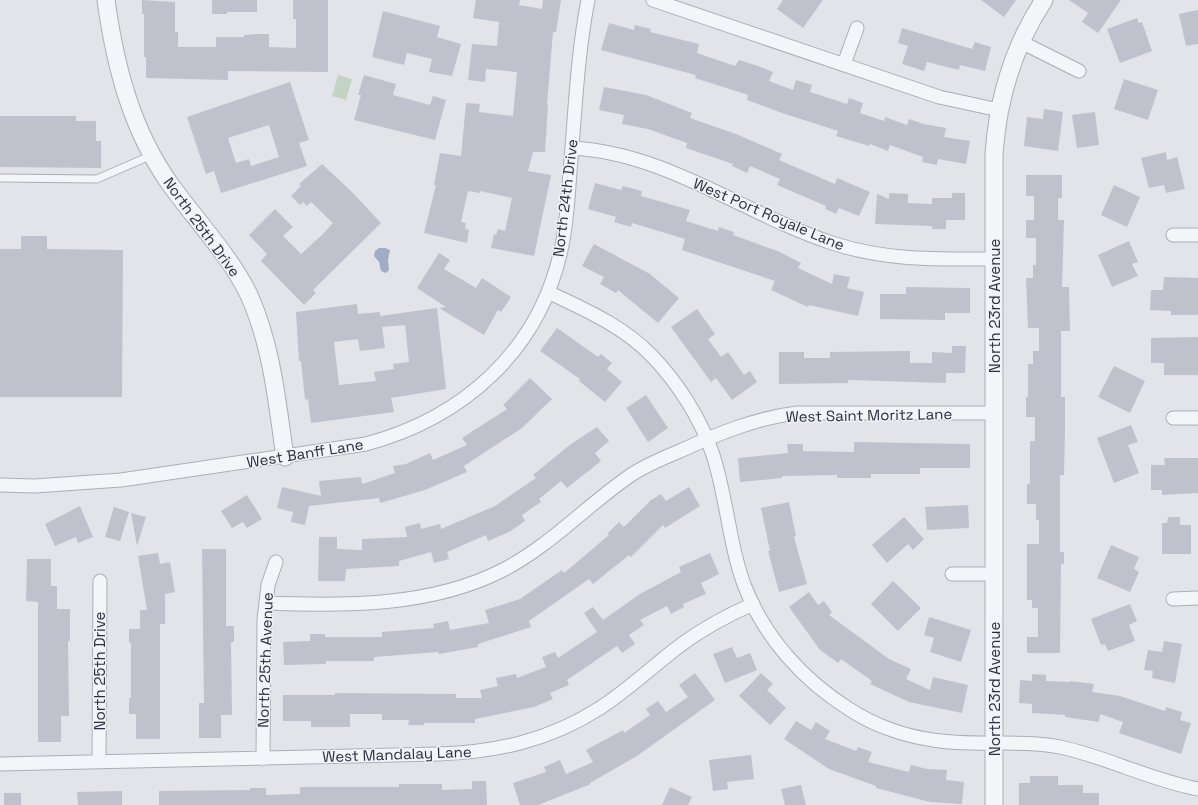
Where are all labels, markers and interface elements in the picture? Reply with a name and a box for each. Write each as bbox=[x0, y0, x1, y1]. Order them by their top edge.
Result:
street label: North 24th Drive bbox=[548, 138, 582, 258]
street label: North 25th Drive bbox=[159, 173, 245, 281]
street label: West Port Royale Lane bbox=[690, 173, 848, 255]
street label: North 23rd Avenue bbox=[985, 239, 1004, 373]
street label: West Saint Moritz Lane bbox=[786, 404, 953, 426]
street label: West Banff Lane bbox=[245, 434, 365, 472]
street label: North 25th Avenue bbox=[253, 592, 277, 728]
street label: North 25th Drive bbox=[90, 612, 109, 730]
street label: North 23rd Avenue bbox=[985, 622, 1004, 756]
street label: West Mandalay Lane bbox=[322, 742, 472, 766]

